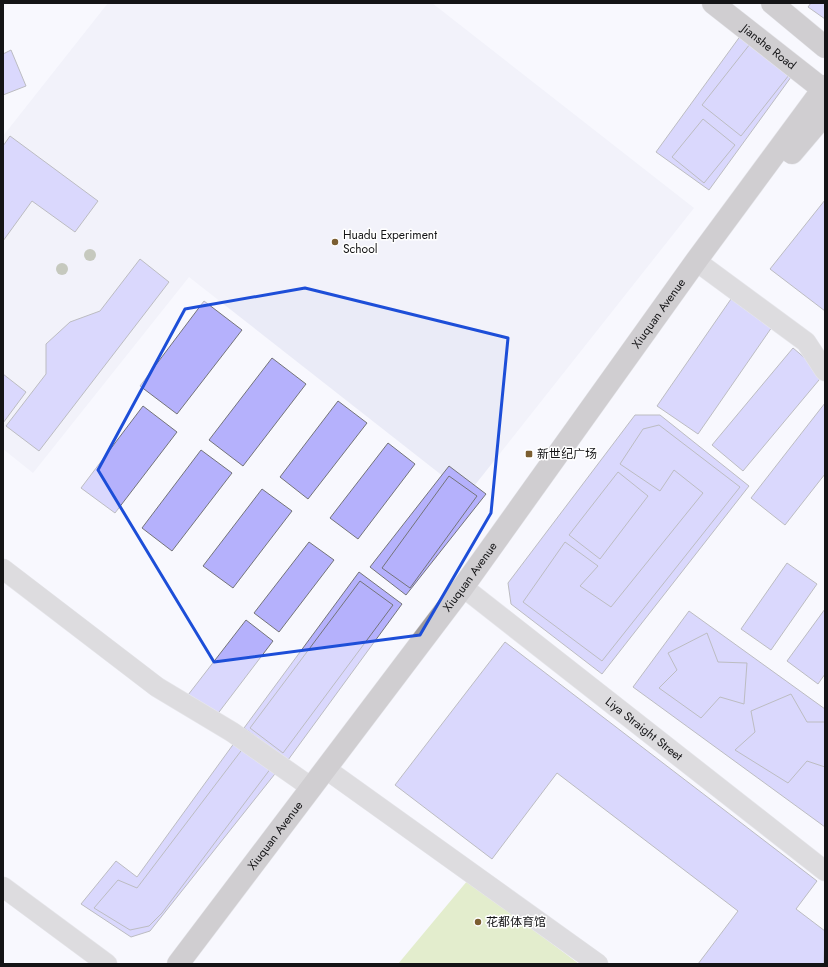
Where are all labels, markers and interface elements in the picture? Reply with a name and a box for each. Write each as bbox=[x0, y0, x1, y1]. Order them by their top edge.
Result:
street label: Jianshe Road bbox=[736, 18, 800, 74]
place label: Huadu Experiment School bbox=[343, 226, 437, 258]
marker: Huadu Experiment School bbox=[330, 237, 340, 247]
street label: Xiuquan Avenue bbox=[627, 275, 690, 352]
place label: 新世纪广场 bbox=[537, 445, 597, 463]
marker: 新世纪广场 bbox=[524, 449, 534, 459]
street label: Xiuquan Avenue bbox=[438, 538, 501, 615]
street label: Liya Straight Street bbox=[601, 693, 687, 765]
street label: Xiuquan Avenue bbox=[243, 797, 307, 874]
place label: 花都体育馆 bbox=[486, 913, 546, 931]
marker: 花都体育馆 bbox=[473, 917, 483, 927]

